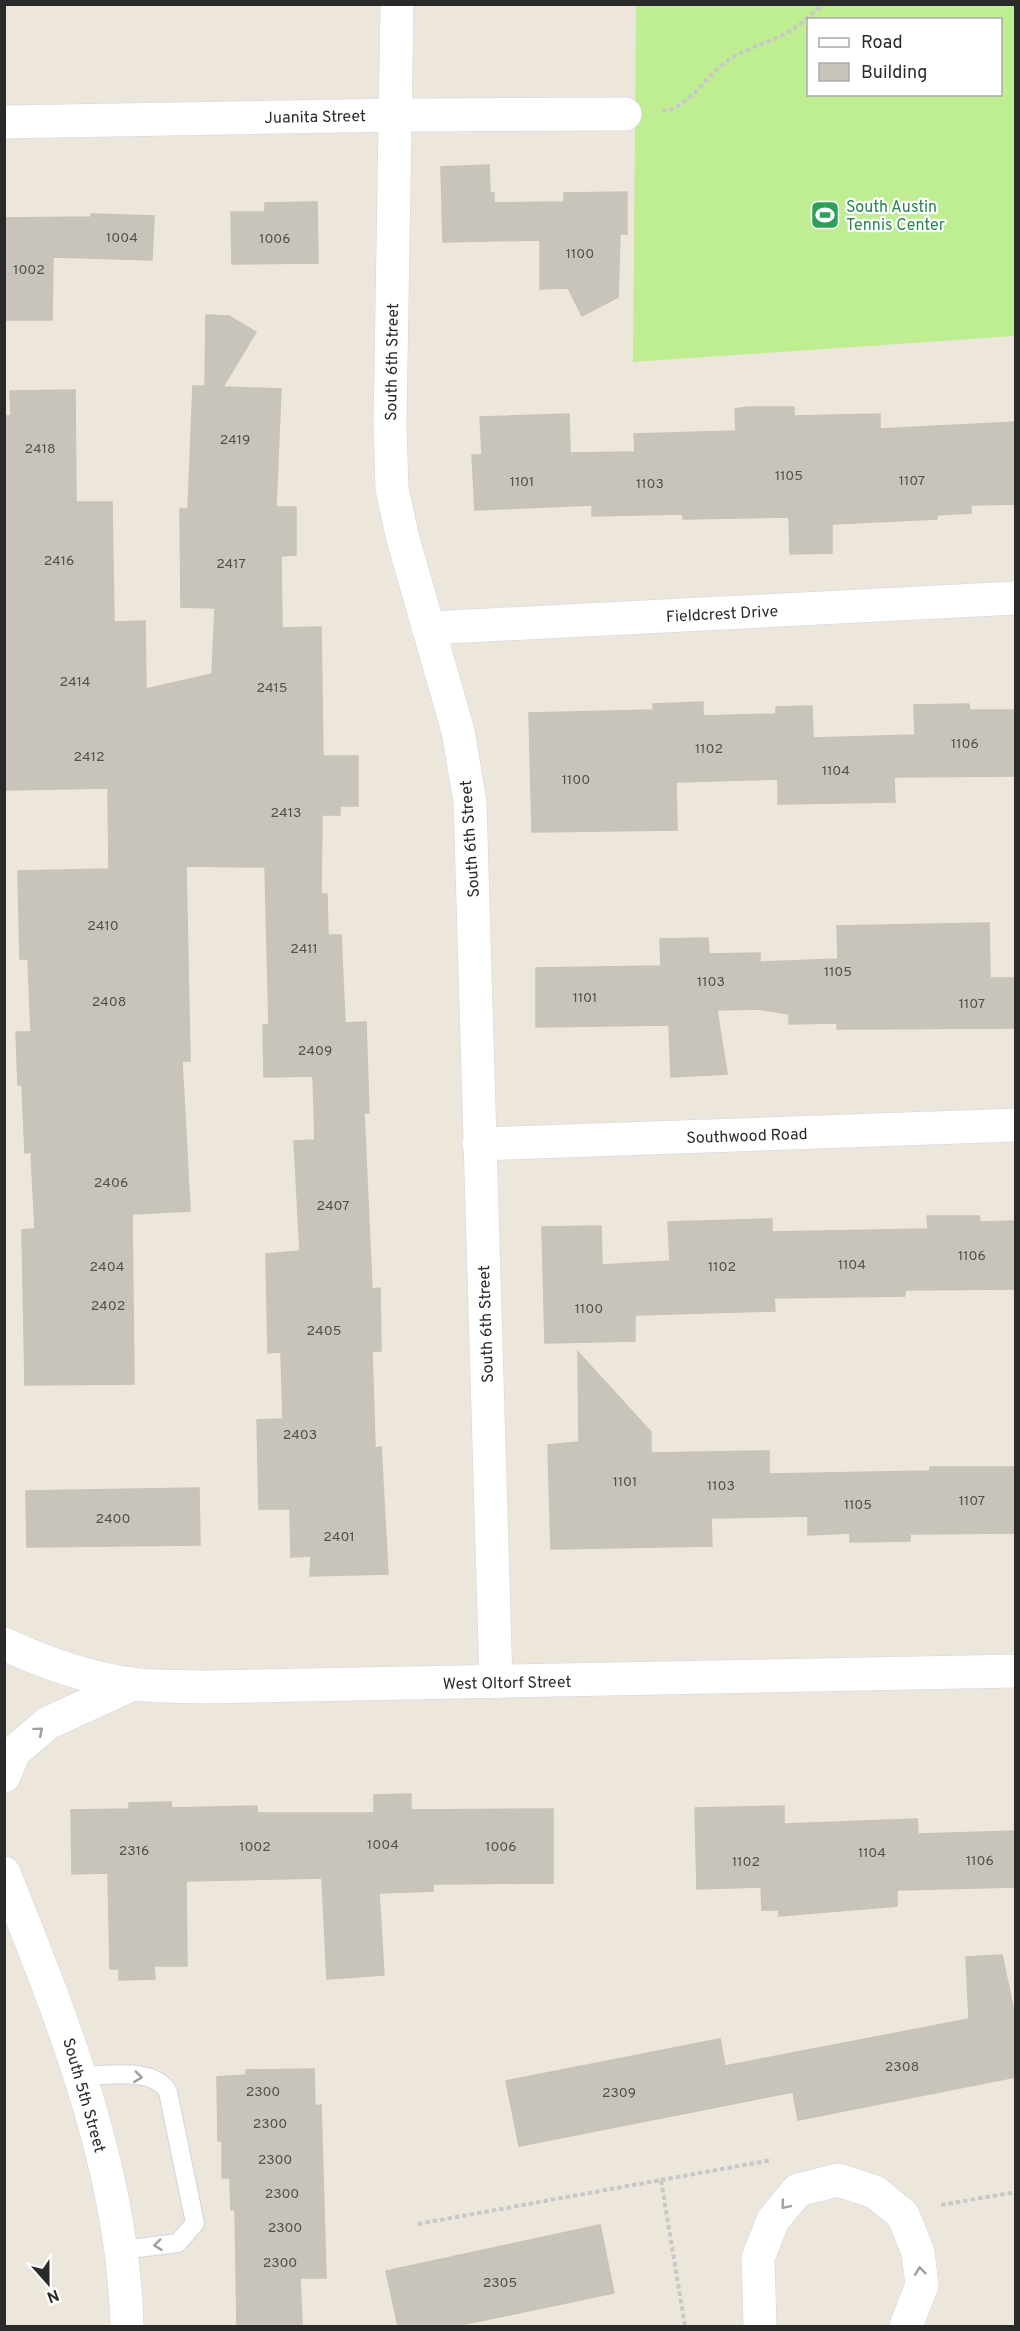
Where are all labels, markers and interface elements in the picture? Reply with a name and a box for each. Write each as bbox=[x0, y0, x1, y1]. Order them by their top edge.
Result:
legend bbox=[807, 18, 1002, 96]
text: Road bbox=[861, 32, 903, 55]
text: Building bbox=[861, 62, 927, 85]
street label: Juanita Street bbox=[264, 107, 366, 129]
place label: South Austin Tennis Center bbox=[846, 198, 945, 236]
sports icon: South Austin Tennis Center bbox=[809, 199, 841, 231]
house number: 1004 bbox=[106, 230, 138, 247]
house number: 1006 bbox=[259, 231, 291, 248]
house number: 1100 bbox=[566, 246, 594, 263]
house number: 1002 bbox=[13, 262, 45, 279]
street label: South 6th Street bbox=[382, 303, 404, 421]
house number: 2419 bbox=[220, 432, 250, 449]
house number: 2418 bbox=[25, 441, 55, 458]
house number: 1105 bbox=[775, 468, 803, 485]
house number: 1107 bbox=[899, 473, 925, 490]
house number: 1101 bbox=[510, 474, 534, 491]
house number: 1103 bbox=[636, 476, 664, 493]
house number: 2416 bbox=[44, 553, 74, 570]
house number: 2417 bbox=[216, 556, 246, 573]
street label: Fieldcrest Drive bbox=[666, 602, 779, 628]
house number: 2414 bbox=[60, 674, 90, 691]
house number: 2415 bbox=[256, 680, 288, 697]
house number: 1106 bbox=[951, 736, 979, 753]
house number: 1102 bbox=[695, 741, 723, 758]
house number: 2412 bbox=[74, 749, 104, 766]
house number: 1104 bbox=[822, 763, 850, 780]
house number: 1100 bbox=[562, 772, 590, 789]
street label: South 6th Street bbox=[457, 779, 485, 898]
house number: 2413 bbox=[271, 805, 301, 822]
house number: 2410 bbox=[87, 918, 119, 935]
house number: 2411 bbox=[290, 941, 318, 958]
house number: 1105 bbox=[824, 964, 852, 981]
house number: 1103 bbox=[697, 974, 725, 991]
house number: 1101 bbox=[573, 990, 597, 1007]
house number: 2408 bbox=[92, 994, 126, 1011]
house number: 1107 bbox=[959, 996, 985, 1013]
house number: 2409 bbox=[298, 1043, 332, 1060]
street label: Southwood Road bbox=[686, 1125, 808, 1149]
house number: 2406 bbox=[94, 1175, 128, 1192]
house number: 2407 bbox=[317, 1198, 350, 1215]
house number: 1106 bbox=[958, 1248, 986, 1265]
house number: 1104 bbox=[838, 1257, 866, 1274]
house number: 2404 bbox=[90, 1259, 124, 1276]
house number: 1102 bbox=[708, 1259, 736, 1276]
street label: South 6th Street bbox=[475, 1265, 499, 1383]
house number: 2402 bbox=[91, 1298, 125, 1315]
house number: 1100 bbox=[575, 1301, 603, 1318]
house number: 2405 bbox=[307, 1323, 341, 1340]
house number: 2403 bbox=[283, 1427, 317, 1444]
house number: 1101 bbox=[613, 1474, 637, 1491]
house number: 1103 bbox=[707, 1478, 735, 1495]
house number: 1107 bbox=[959, 1493, 985, 1510]
house number: 1105 bbox=[844, 1497, 872, 1514]
house number: 2400 bbox=[96, 1511, 131, 1528]
house number: 2401 bbox=[323, 1529, 355, 1546]
street label: West Oltorf Street bbox=[442, 1673, 572, 1695]
one-way arrow bbox=[32, 1727, 43, 1738]
house number: 1004 bbox=[367, 1837, 399, 1854]
house number: 1002 bbox=[239, 1839, 271, 1856]
house number: 1006 bbox=[485, 1839, 517, 1856]
house number: 2316 bbox=[119, 1843, 149, 1860]
house number: 1104 bbox=[858, 1845, 886, 1862]
house number: 1106 bbox=[966, 1853, 994, 1870]
house number: 1102 bbox=[732, 1854, 760, 1871]
street label: South 5th Street bbox=[57, 2036, 109, 2155]
house number: 2308 bbox=[885, 2059, 919, 2076]
one-way arrow bbox=[134, 2070, 143, 2083]
house number: 2300 bbox=[246, 2084, 280, 2101]
house number: 2309 bbox=[602, 2085, 636, 2102]
house number: 2300 bbox=[253, 2116, 287, 2133]
house number: 2300 bbox=[258, 2152, 292, 2169]
house number: 2300 bbox=[265, 2186, 299, 2203]
one-way arrow bbox=[781, 2198, 792, 2209]
house number: 2300 bbox=[268, 2220, 302, 2237]
one-way arrow bbox=[153, 2238, 162, 2251]
north arrow bbox=[18, 2253, 78, 2313]
house number: 2300 bbox=[263, 2255, 297, 2272]
one-way arrow bbox=[915, 2267, 927, 2276]
house number: 2305 bbox=[483, 2275, 517, 2292]
text: N bbox=[44, 2284, 62, 2307]

